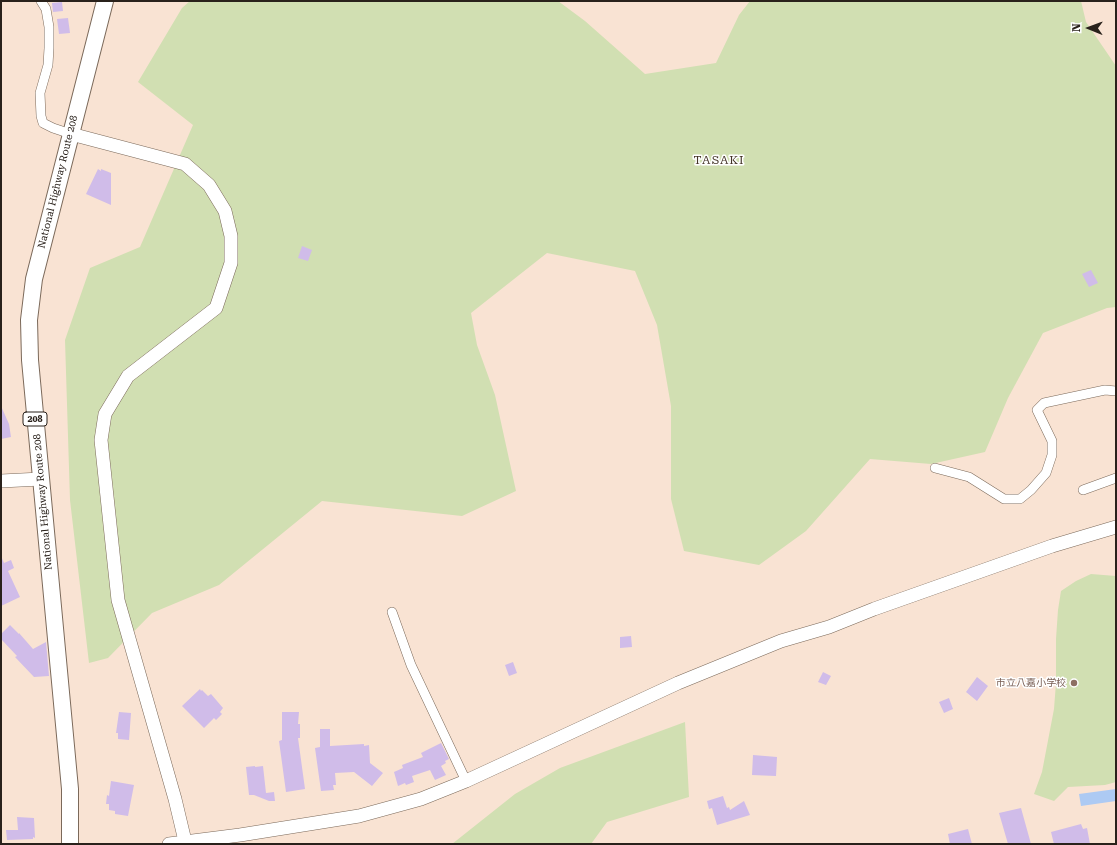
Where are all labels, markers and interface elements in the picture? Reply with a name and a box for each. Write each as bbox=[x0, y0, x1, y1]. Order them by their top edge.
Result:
north arrow bbox=[1069, 8, 1109, 48]
text: N bbox=[1070, 23, 1083, 32]
street label: National Highway Route 208 bbox=[36, 114, 80, 250]
district label: TASAKI bbox=[693, 153, 745, 167]
road number: 208 bbox=[23, 412, 47, 426]
street label: National Highway Route 208 bbox=[31, 433, 55, 571]
place label: 市立八嘉小学校 bbox=[996, 677, 1066, 689]
marker: 市立八嘉小学校 bbox=[1069, 678, 1079, 688]

